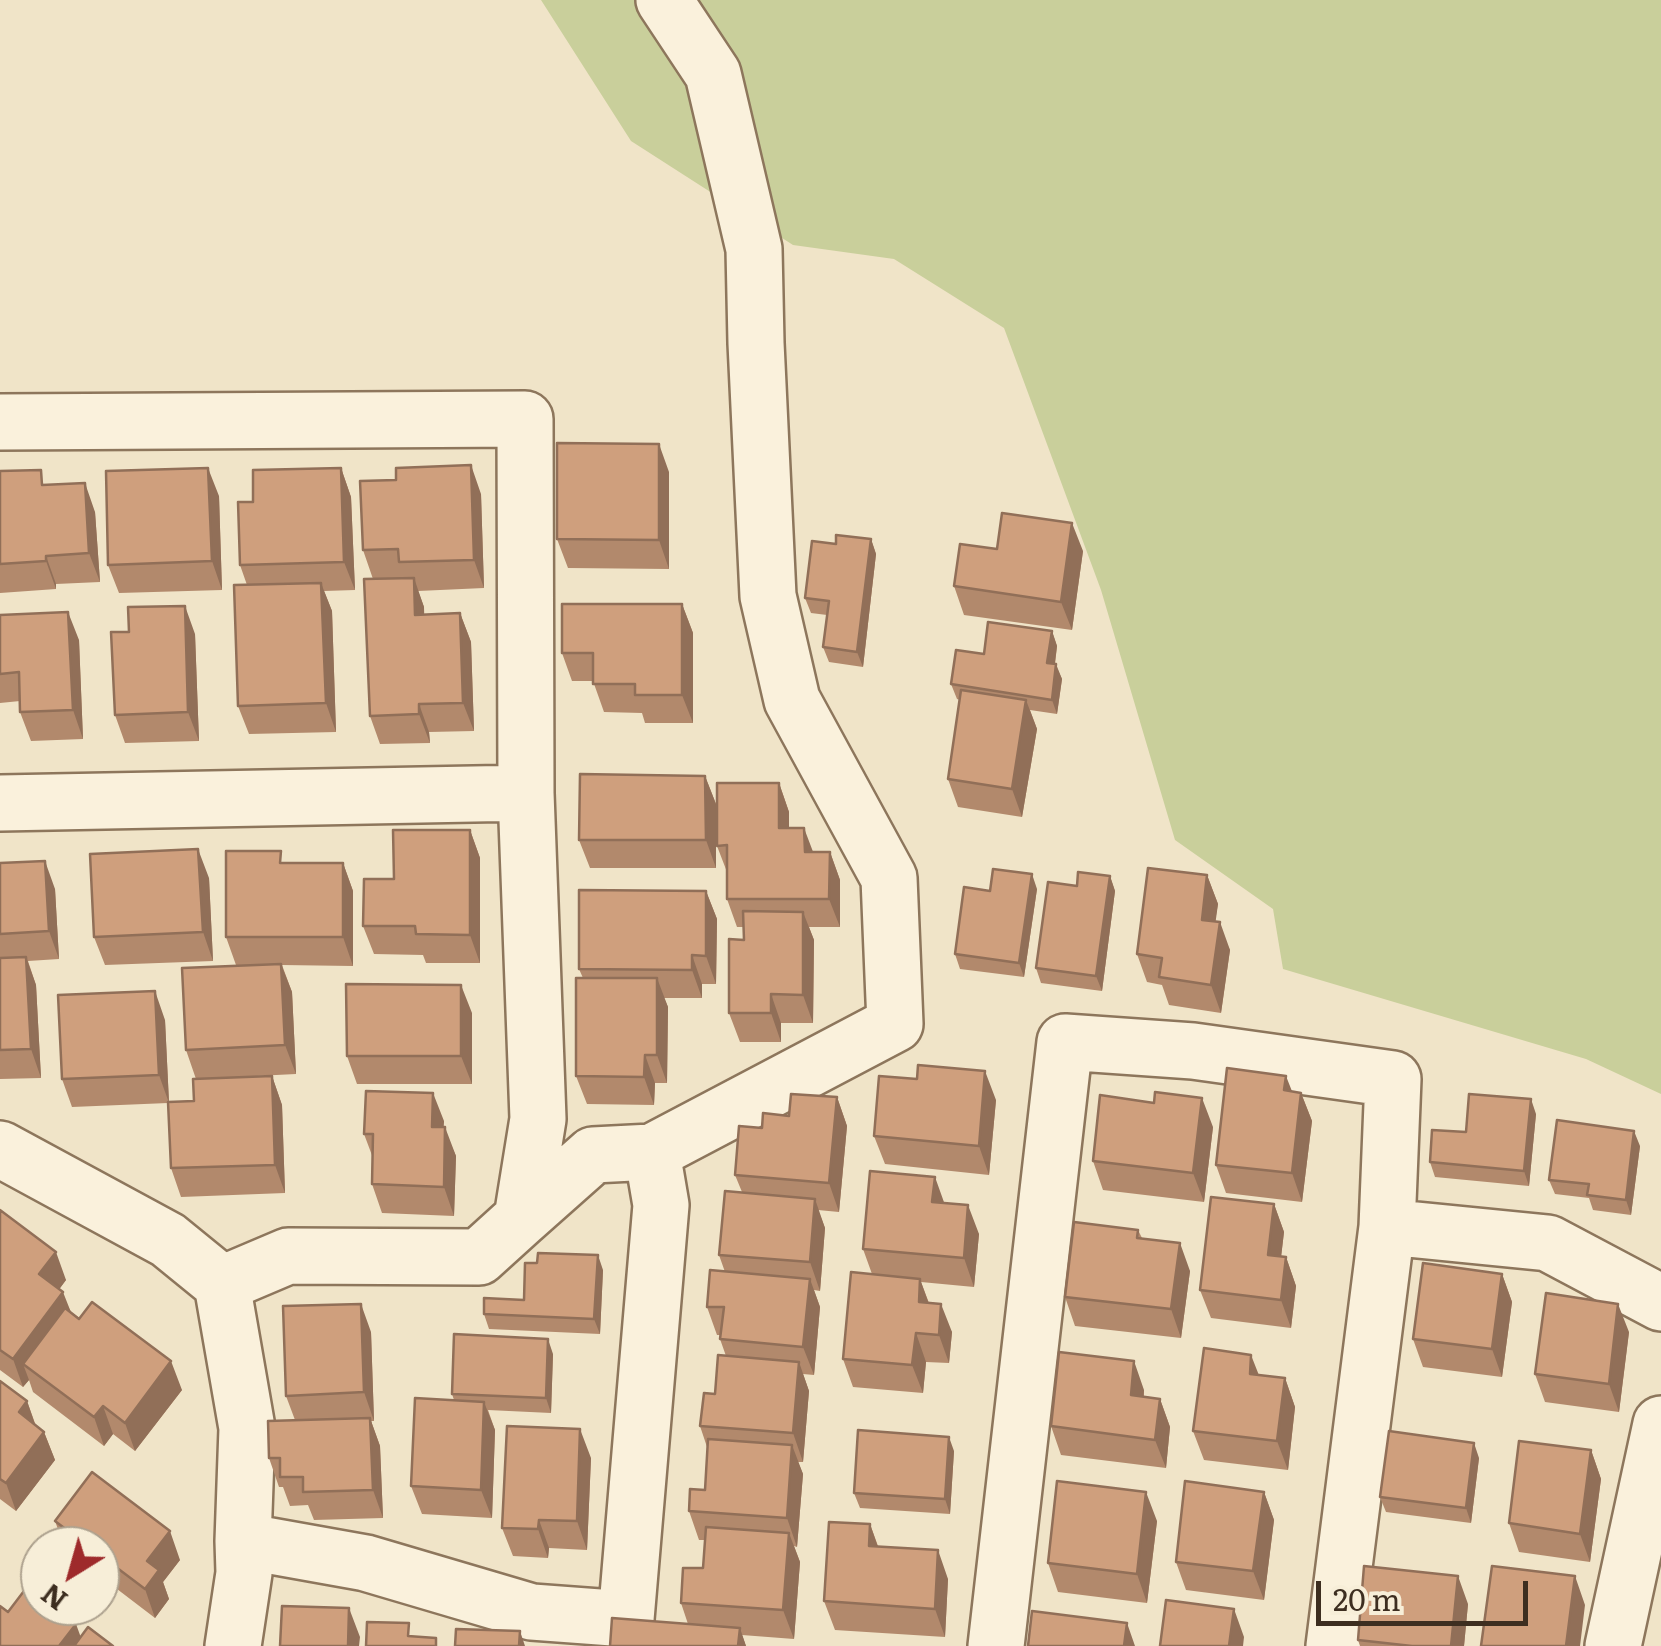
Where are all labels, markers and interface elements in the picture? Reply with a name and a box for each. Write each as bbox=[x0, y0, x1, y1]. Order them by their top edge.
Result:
north arrow bbox=[20, 1526, 120, 1626]
scale bar bbox=[1321, 1561, 1534, 1623]
text: N bbox=[31, 1575, 75, 1622]
text: 20 m bbox=[1333, 1576, 1401, 1620]

